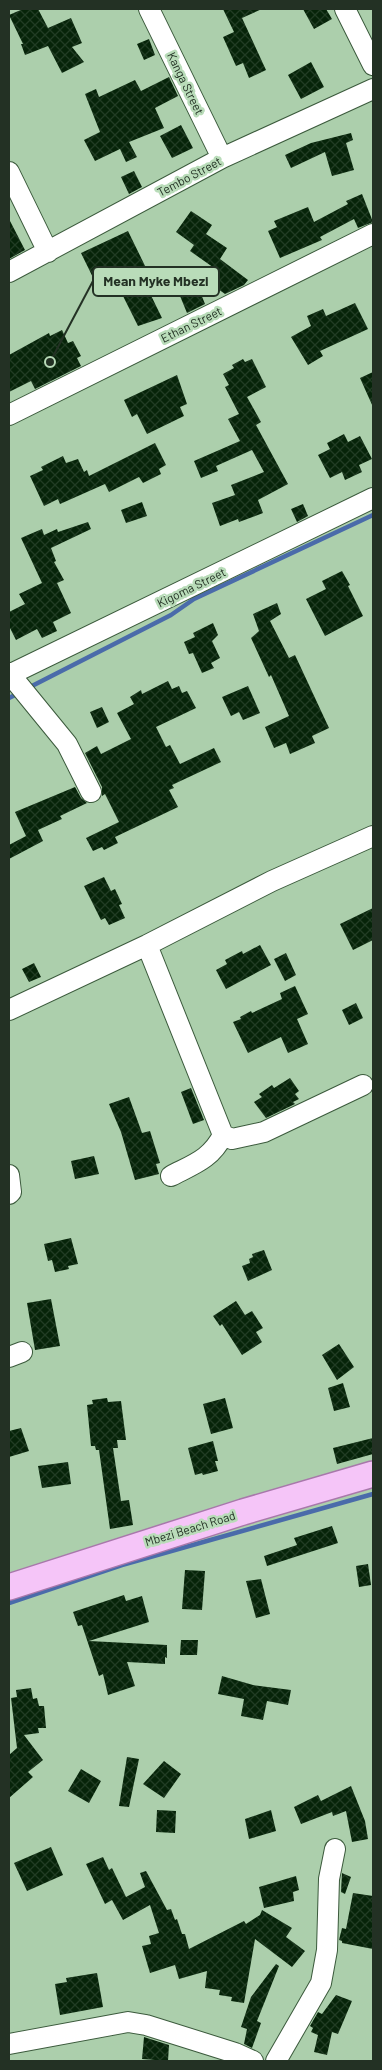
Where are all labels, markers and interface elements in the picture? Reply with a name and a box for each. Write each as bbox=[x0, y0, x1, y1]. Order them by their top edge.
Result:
street label: Kanga Street bbox=[165, 50, 207, 116]
street label: Tembo Street bbox=[155, 153, 223, 199]
callout: Mean Myke Mbezi bbox=[93, 267, 219, 296]
text: Mean Myke Mbezi bbox=[103, 272, 209, 289]
street label: Ethan Street bbox=[158, 303, 224, 345]
street label: Kigoma Street bbox=[154, 564, 228, 610]
street label: Mbezi Beach Road bbox=[143, 1508, 237, 1548]

